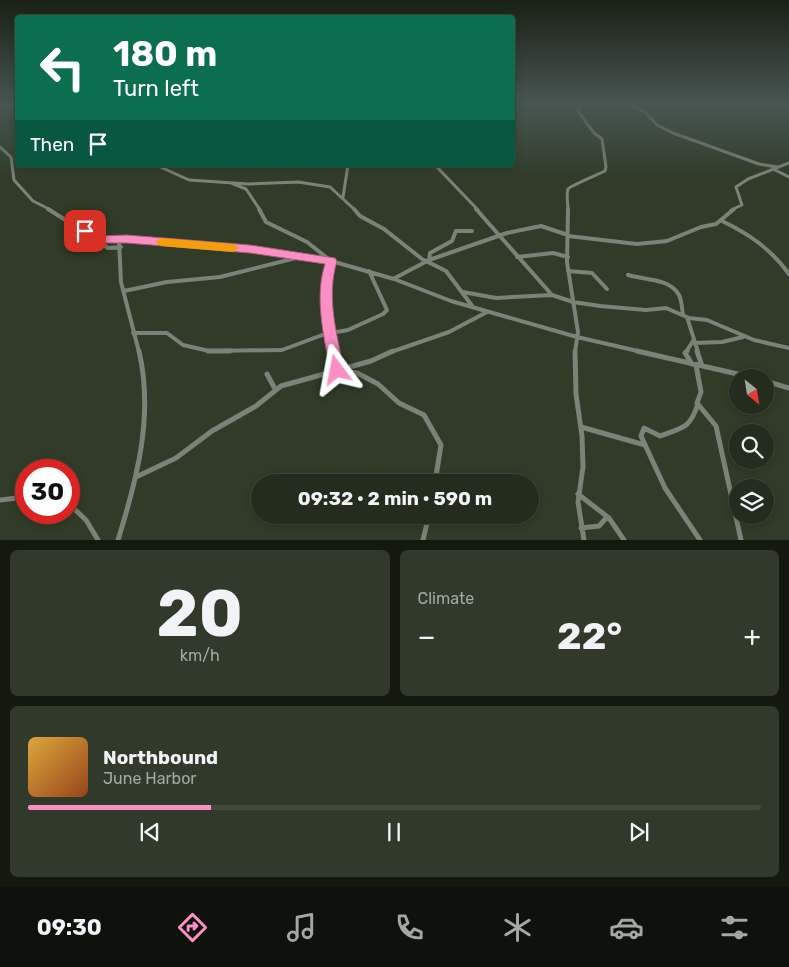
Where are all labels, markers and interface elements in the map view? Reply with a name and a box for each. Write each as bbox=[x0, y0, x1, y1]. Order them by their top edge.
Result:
text: 180 m bbox=[113, 33, 217, 75]
icon: left bbox=[30, 35, 95, 100]
text: Turn left bbox=[113, 75, 199, 102]
icon: arrive bbox=[84, 130, 112, 158]
text: Then bbox=[30, 133, 74, 156]
pin bbox=[64, 210, 106, 252]
icon: arrive bbox=[71, 217, 99, 245]
position arrow bbox=[310, 343, 362, 395]
north arrow bbox=[729, 369, 774, 414]
map controls bbox=[729, 369, 774, 524]
button: search bbox=[729, 424, 774, 469]
speed limit sign: 30 bbox=[15, 459, 80, 524]
button: layers bbox=[729, 479, 774, 524]
text: 09:32 · 2 min · 590 m bbox=[298, 487, 492, 510]
text: 20 bbox=[157, 575, 243, 652]
text: Climate bbox=[418, 589, 474, 608]
text: 22° bbox=[557, 613, 622, 659]
text: − bbox=[418, 620, 436, 653]
text: + bbox=[744, 620, 761, 653]
text: km/h bbox=[180, 646, 220, 665]
text: Northbound bbox=[103, 746, 218, 769]
text: June Harbor bbox=[103, 769, 196, 788]
icon: previous bbox=[136, 818, 164, 846]
icon: pause bbox=[380, 818, 408, 846]
icon: next bbox=[625, 818, 653, 846]
icon: directions bbox=[175, 910, 210, 945]
icon: music bbox=[284, 910, 319, 945]
icon: phone bbox=[392, 910, 427, 945]
icon: climate bbox=[500, 910, 535, 945]
icon: car bbox=[609, 910, 644, 945]
icon: filters bbox=[717, 910, 752, 945]
text: 09:30 bbox=[37, 914, 102, 941]

